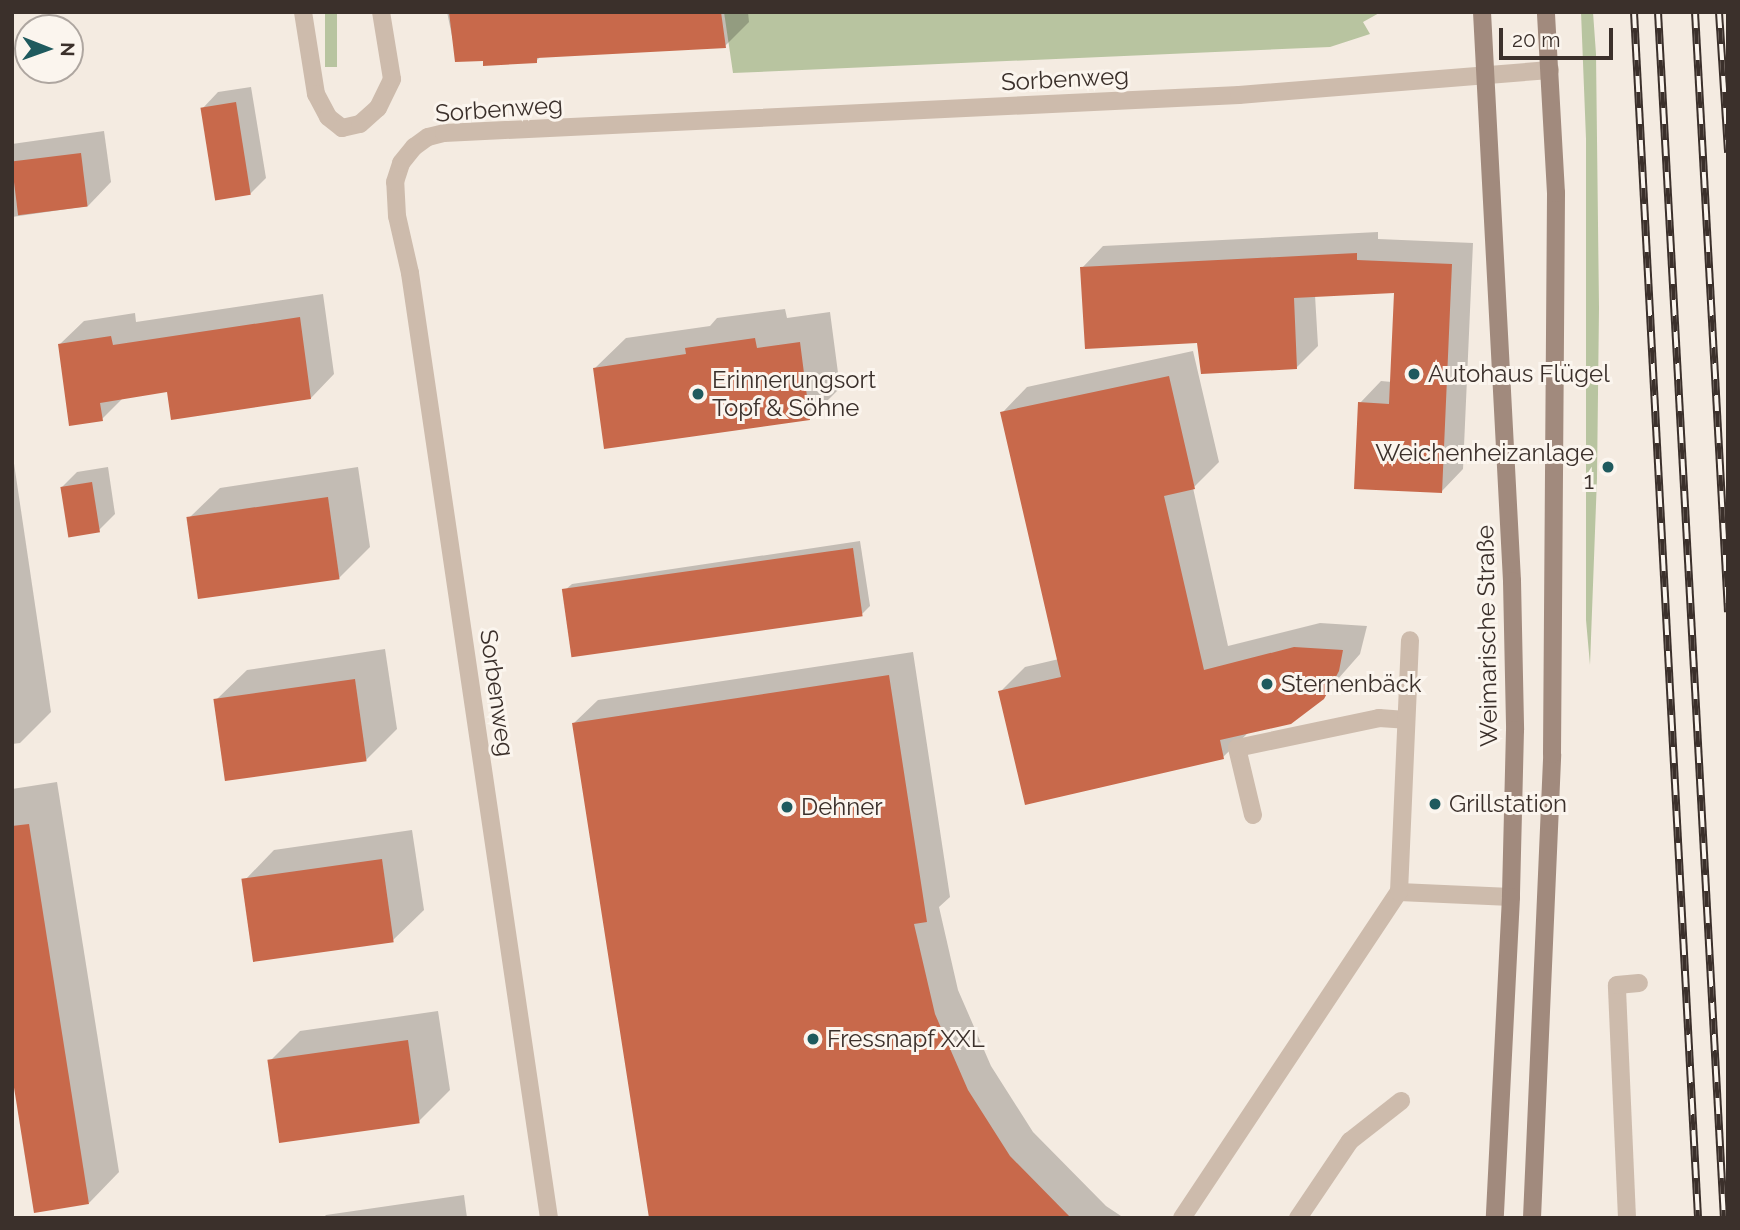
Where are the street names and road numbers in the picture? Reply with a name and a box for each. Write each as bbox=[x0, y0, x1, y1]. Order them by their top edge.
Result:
street label: Sorbenweg bbox=[1000, 61, 1130, 97]
street label: Sorbenweg bbox=[434, 90, 564, 128]
street label: Weimarische Straße bbox=[1471, 525, 1503, 747]
street label: Sorbenweg bbox=[474, 628, 520, 758]

